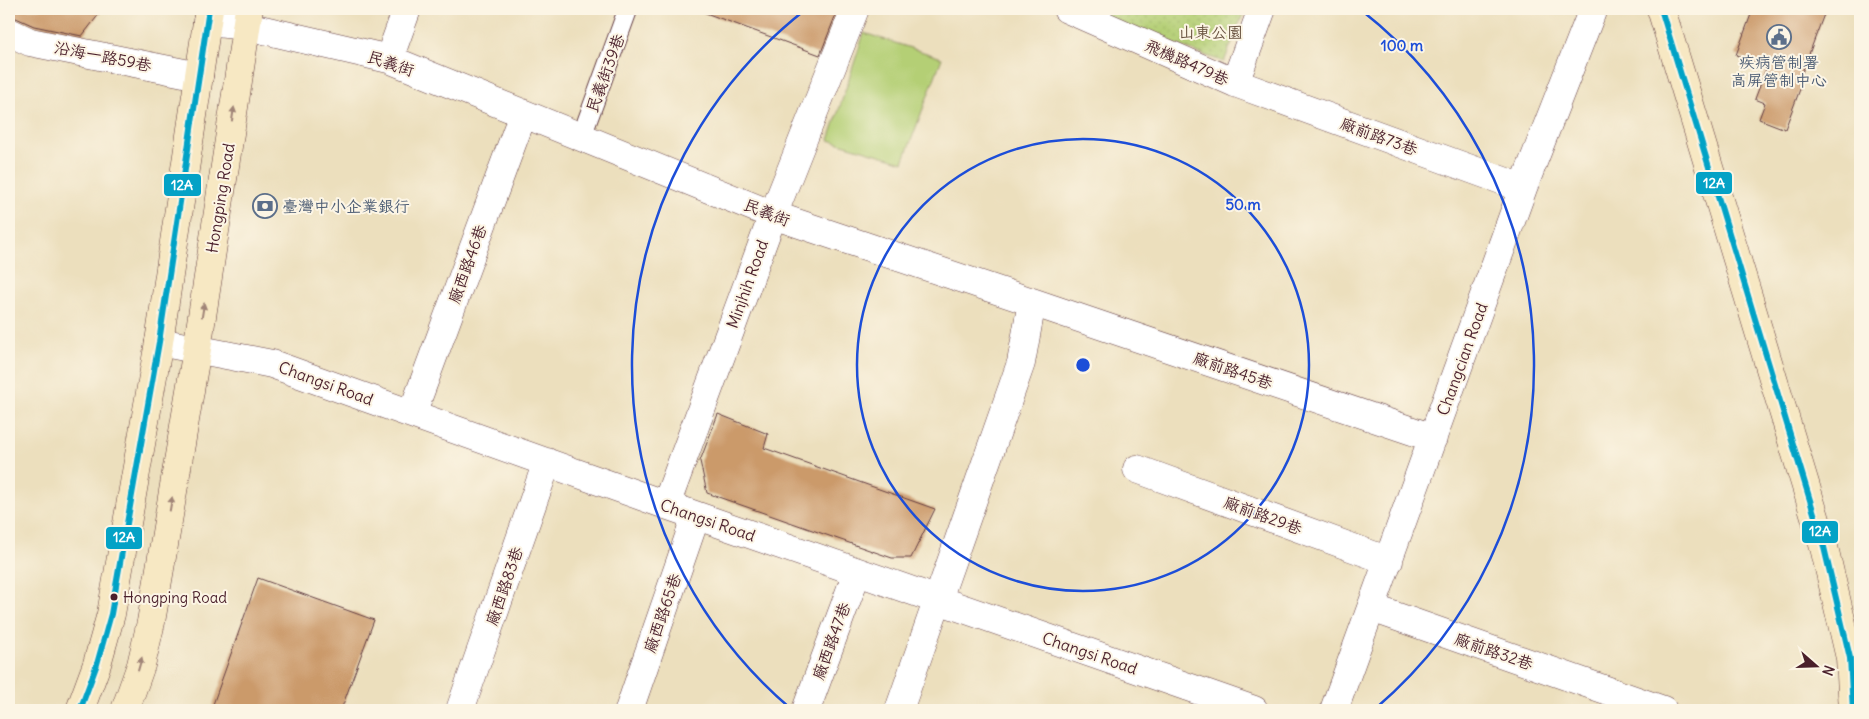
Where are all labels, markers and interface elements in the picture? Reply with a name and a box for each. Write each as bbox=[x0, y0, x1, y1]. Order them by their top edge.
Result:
park label: 山東公園 bbox=[1179, 22, 1243, 42]
public building icon: 疾病管制署 高屏管制中心 bbox=[1766, 24, 1792, 50]
street label: 民義街39巷 bbox=[582, 31, 628, 115]
street label: 飛機路479巷 bbox=[1142, 35, 1232, 89]
text: 100 m bbox=[1381, 36, 1423, 55]
street label: 沿海一路59巷 bbox=[53, 37, 153, 75]
street label: 民義街 bbox=[365, 46, 417, 80]
place label: 疾病管制署 高屏管制中心 bbox=[1731, 52, 1827, 90]
one-way arrow bbox=[229, 106, 237, 122]
street label: 廠前路73巷 bbox=[1338, 113, 1420, 159]
street label: Hongping Road bbox=[201, 142, 239, 254]
line badge: 12A bbox=[1695, 171, 1733, 195]
line badge: 12A bbox=[163, 173, 202, 197]
text: 12A bbox=[1703, 174, 1725, 192]
text: 12A bbox=[171, 176, 193, 194]
bank icon: 臺灣中小企業銀行 bbox=[252, 193, 278, 219]
street label: 民義街 bbox=[741, 194, 793, 230]
text: 50 m bbox=[1225, 195, 1261, 214]
place label: 臺灣中小企業銀行 bbox=[282, 196, 410, 216]
street label: 廠西路46巷 bbox=[443, 222, 491, 306]
street label: Minjhih Road bbox=[722, 237, 772, 331]
street label: Changcian Road bbox=[1432, 300, 1492, 418]
one-way arrow bbox=[199, 301, 207, 317]
street label: 廠前路45巷 bbox=[1191, 347, 1275, 393]
centre of rings bbox=[1074, 356, 1092, 374]
street label: Changsi Road bbox=[276, 357, 376, 409]
street label: 廠前路29巷 bbox=[1221, 492, 1305, 538]
street label: Changsi Road bbox=[658, 494, 758, 546]
one-way arrow bbox=[167, 496, 175, 512]
line badge: 12A bbox=[1801, 520, 1839, 544]
text: 12A bbox=[1809, 522, 1831, 540]
line badge: 12A bbox=[105, 526, 143, 550]
text: 12A bbox=[113, 528, 135, 546]
street label: 廠西路83巷 bbox=[481, 544, 527, 628]
street label: 廠西路65巷 bbox=[639, 571, 685, 655]
place label: Hongping Road bbox=[123, 588, 227, 607]
marker: Hongping Road bbox=[109, 592, 119, 602]
street label: 廠西路47巷 bbox=[808, 600, 854, 682]
street label: Changsi Road bbox=[1040, 627, 1140, 679]
street label: 廠前路32巷 bbox=[1452, 628, 1536, 674]
north arrow bbox=[1792, 642, 1842, 692]
one-way arrow bbox=[137, 656, 145, 671]
text: N bbox=[1818, 663, 1838, 678]

